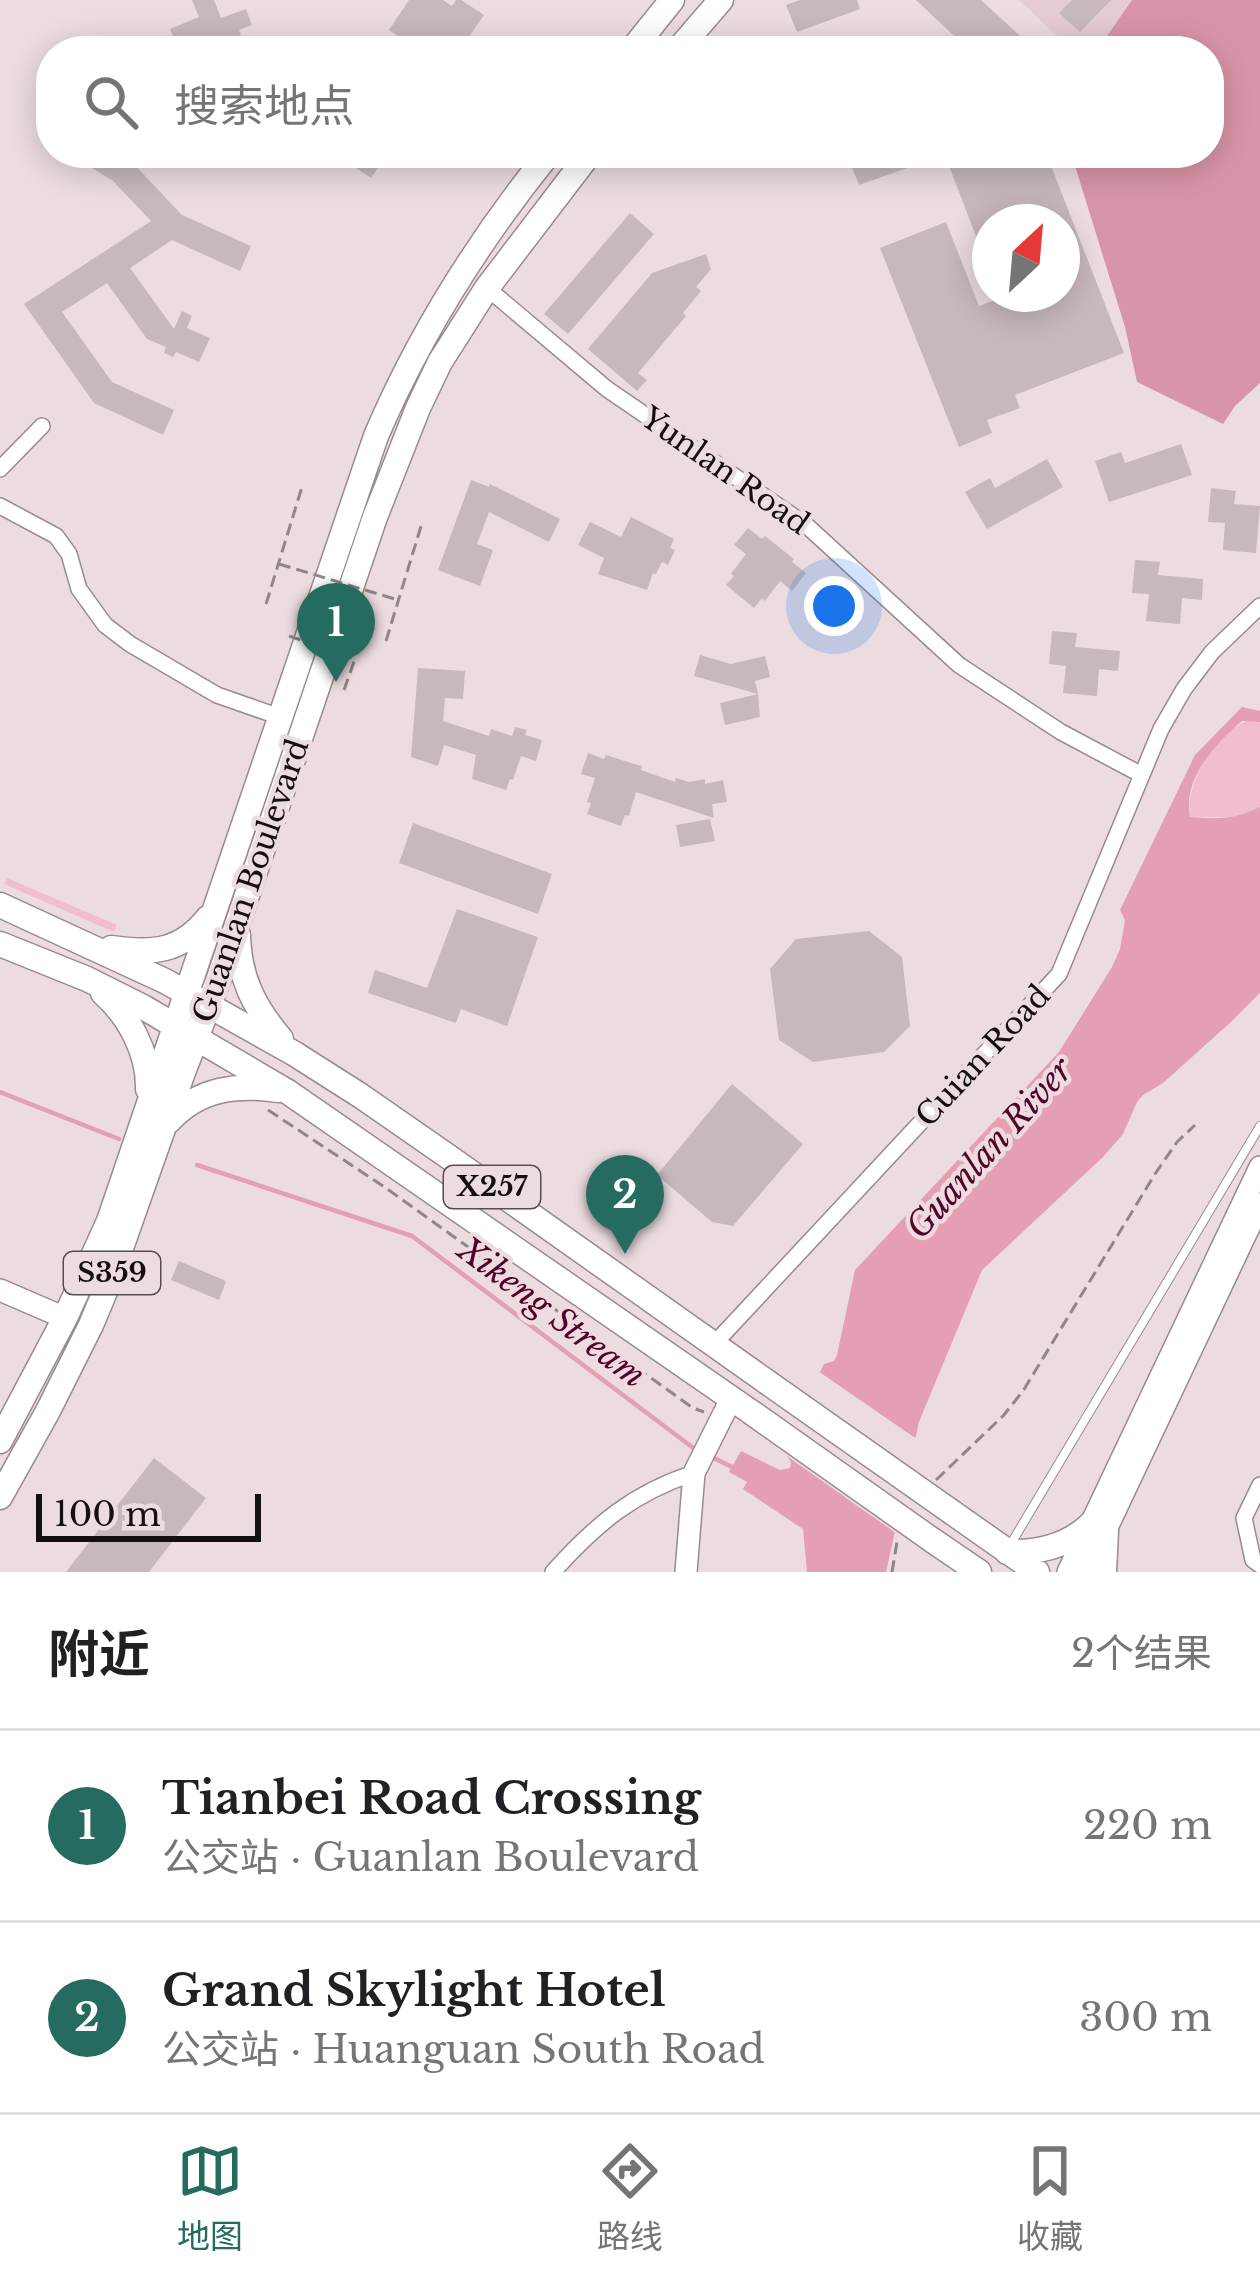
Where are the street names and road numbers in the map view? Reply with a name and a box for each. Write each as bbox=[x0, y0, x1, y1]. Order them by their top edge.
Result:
street label: Yunlan Road bbox=[633, 398, 816, 542]
street label: Guanlan Boulevard bbox=[185, 734, 316, 1027]
street label: Cuian Road bbox=[908, 977, 1058, 1134]
road number: X257 bbox=[444, 1166, 540, 1208]
road number: S359 bbox=[64, 1252, 160, 1294]

